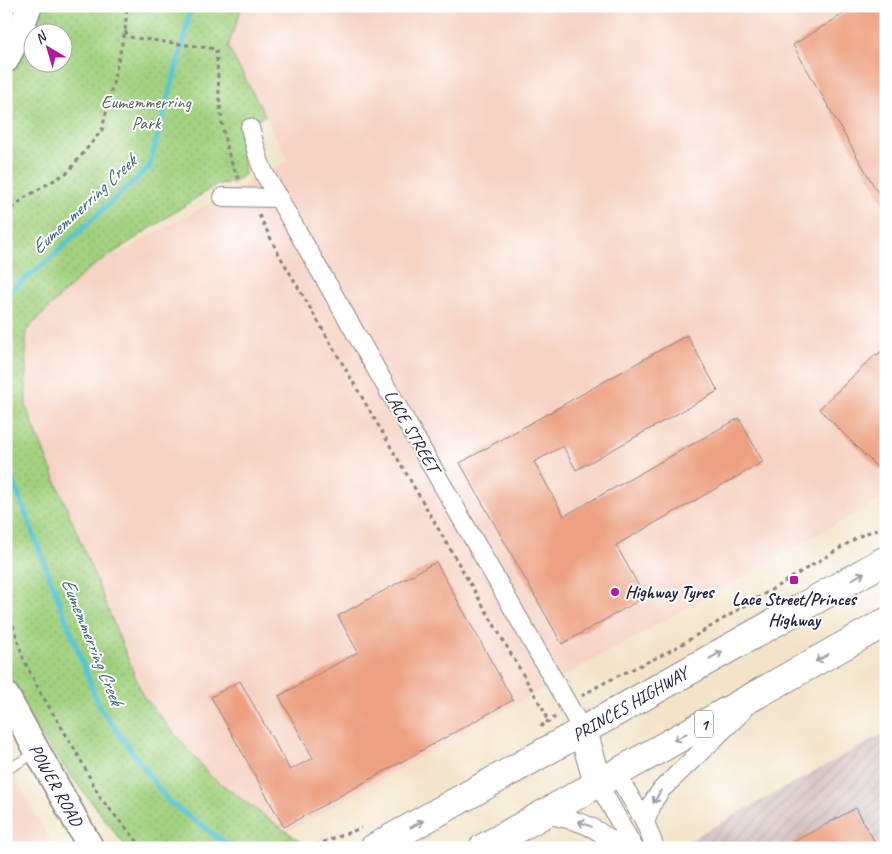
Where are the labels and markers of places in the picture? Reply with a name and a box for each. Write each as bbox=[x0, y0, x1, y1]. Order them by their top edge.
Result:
marker: Lace Street/Princes Highway bbox=[788, 574, 800, 586]
place label: Highway Tyres bbox=[625, 581, 715, 603]
marker: Highway Tyres bbox=[609, 586, 621, 598]
place label: Lace Street/Princes Highway bbox=[732, 588, 858, 631]

